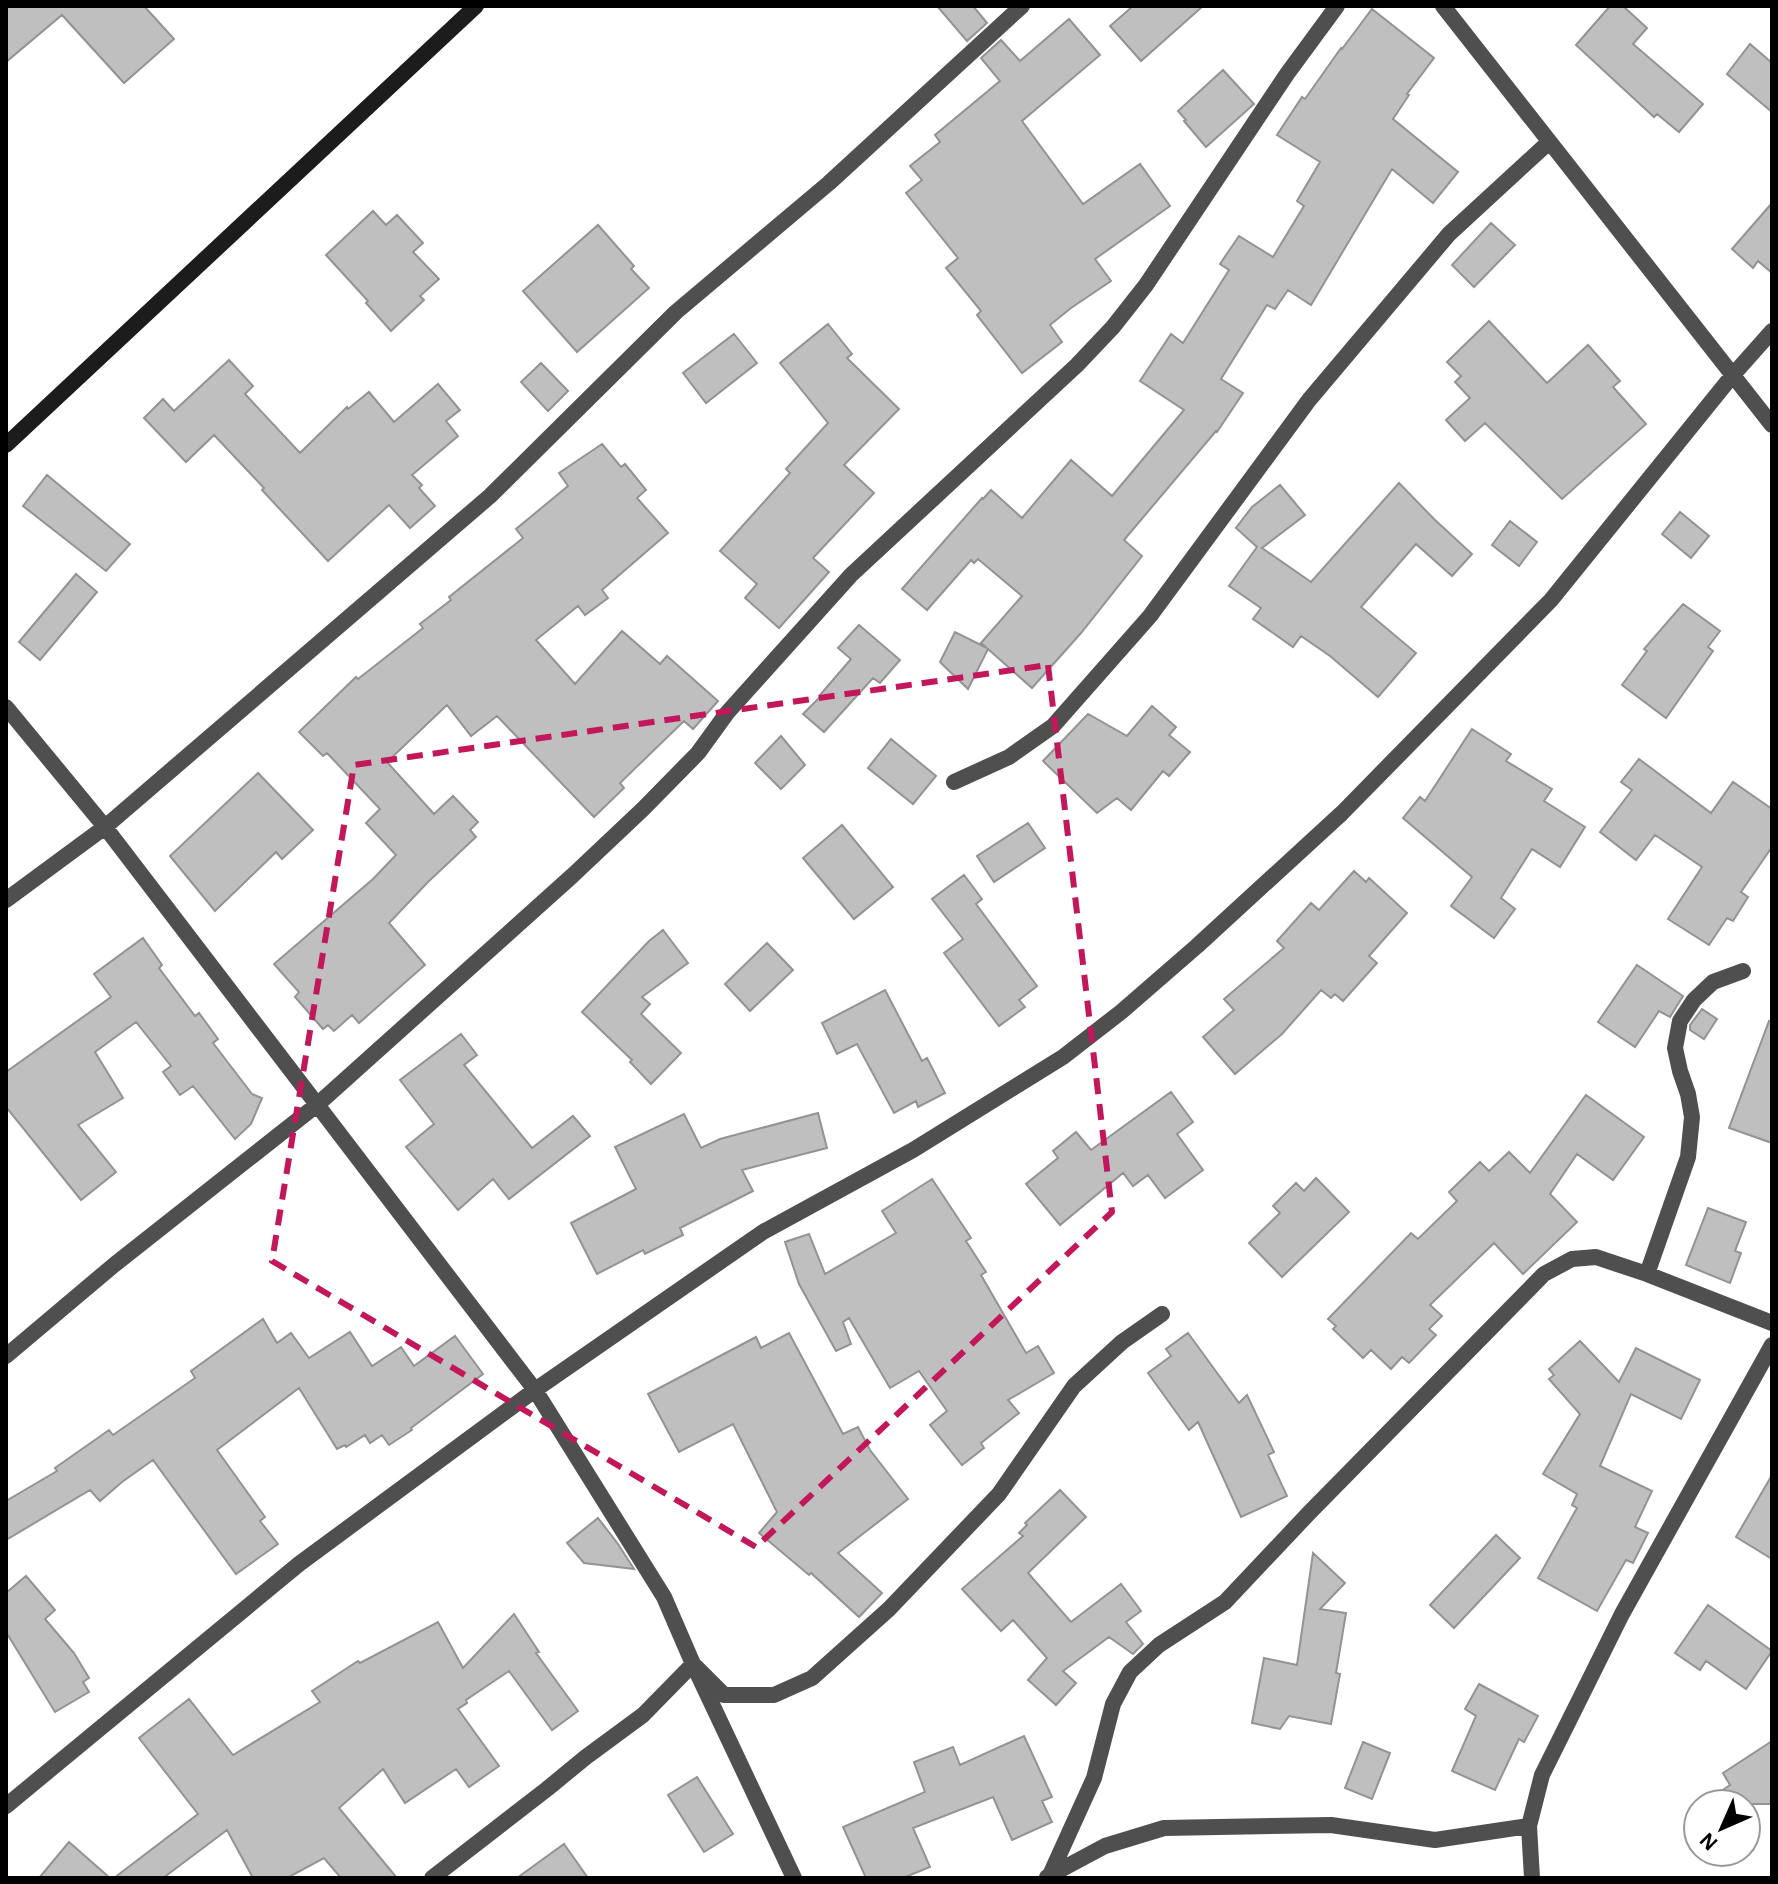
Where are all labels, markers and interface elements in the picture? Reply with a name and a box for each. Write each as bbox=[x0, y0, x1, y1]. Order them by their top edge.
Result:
north arrow bbox=[1682, 1788, 1762, 1868]
text: N bbox=[1695, 1828, 1722, 1855]

